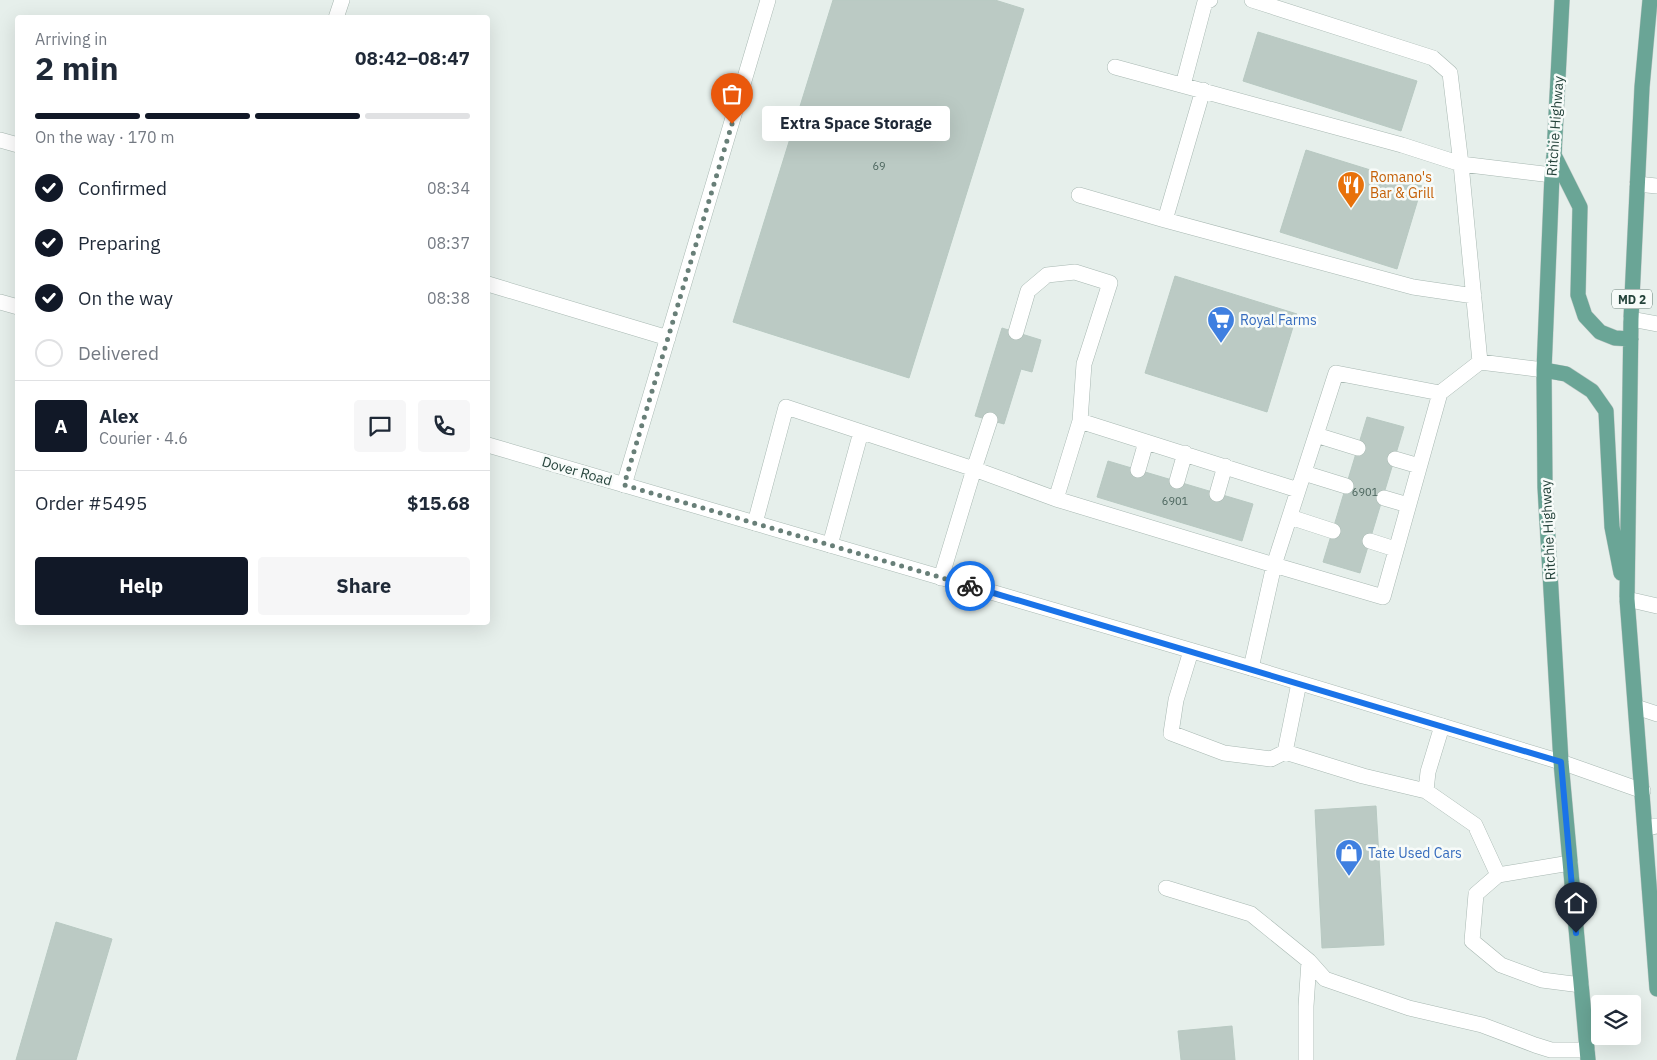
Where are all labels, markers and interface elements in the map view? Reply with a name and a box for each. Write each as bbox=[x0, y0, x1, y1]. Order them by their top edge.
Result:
text: Arriving in bbox=[35, 29, 107, 49]
text: 08:42–08:47 bbox=[355, 46, 470, 70]
text: 2 min bbox=[35, 47, 119, 89]
pin bbox=[711, 73, 753, 124]
street label: Ritchie Highway bbox=[1543, 75, 1567, 177]
icon: bag bbox=[718, 80, 746, 108]
callout: Extra Space Storage bbox=[762, 106, 950, 142]
text: Extra Space Storage bbox=[780, 113, 932, 133]
text: On the way · 170 m bbox=[35, 127, 174, 147]
house number: 69 bbox=[872, 159, 886, 173]
place label: Romano's Bar & Grill bbox=[1370, 168, 1434, 202]
restaurant icon: Romano's Bar & Grill bbox=[1336, 170, 1366, 209]
icon: check bbox=[35, 174, 63, 202]
text: Confirmed bbox=[78, 176, 167, 200]
text: 08:34 bbox=[427, 178, 470, 198]
icon: check bbox=[35, 229, 63, 257]
text: Preparing bbox=[78, 231, 160, 255]
text: 08:37 bbox=[427, 233, 470, 253]
icon: check bbox=[35, 284, 63, 312]
text: On the way bbox=[78, 286, 173, 310]
text: 08:38 bbox=[427, 288, 470, 308]
road number: MD 2 bbox=[1612, 290, 1652, 308]
supermarket icon: Royal Farms bbox=[1206, 305, 1236, 344]
place label: Royal Farms bbox=[1240, 311, 1317, 329]
text: Delivered bbox=[78, 341, 159, 365]
button: chat bbox=[354, 400, 406, 452]
button: phone bbox=[418, 400, 470, 452]
text: Alex bbox=[99, 404, 139, 428]
text: A bbox=[54, 414, 68, 438]
text: Courier · 4.6 bbox=[99, 428, 188, 448]
street label: Dover Road bbox=[540, 452, 614, 490]
street label: Ritchie Highway bbox=[1536, 479, 1560, 581]
house number: 6901 bbox=[1352, 485, 1379, 499]
text: Order #5495 bbox=[35, 491, 147, 515]
text: $15.68 bbox=[407, 491, 470, 515]
house number: 6901 bbox=[1162, 494, 1189, 508]
button: Help bbox=[35, 557, 248, 615]
button: Share bbox=[258, 557, 470, 615]
courier bbox=[945, 561, 995, 611]
icon: bike bbox=[956, 572, 984, 600]
shop icon: Tate Used Cars bbox=[1334, 838, 1364, 877]
place label: Tate Used Cars bbox=[1368, 844, 1462, 862]
pin bbox=[1555, 882, 1597, 933]
icon: home bbox=[1562, 889, 1590, 917]
map controls bbox=[1591, 995, 1641, 1045]
button: layers bbox=[1591, 995, 1641, 1045]

